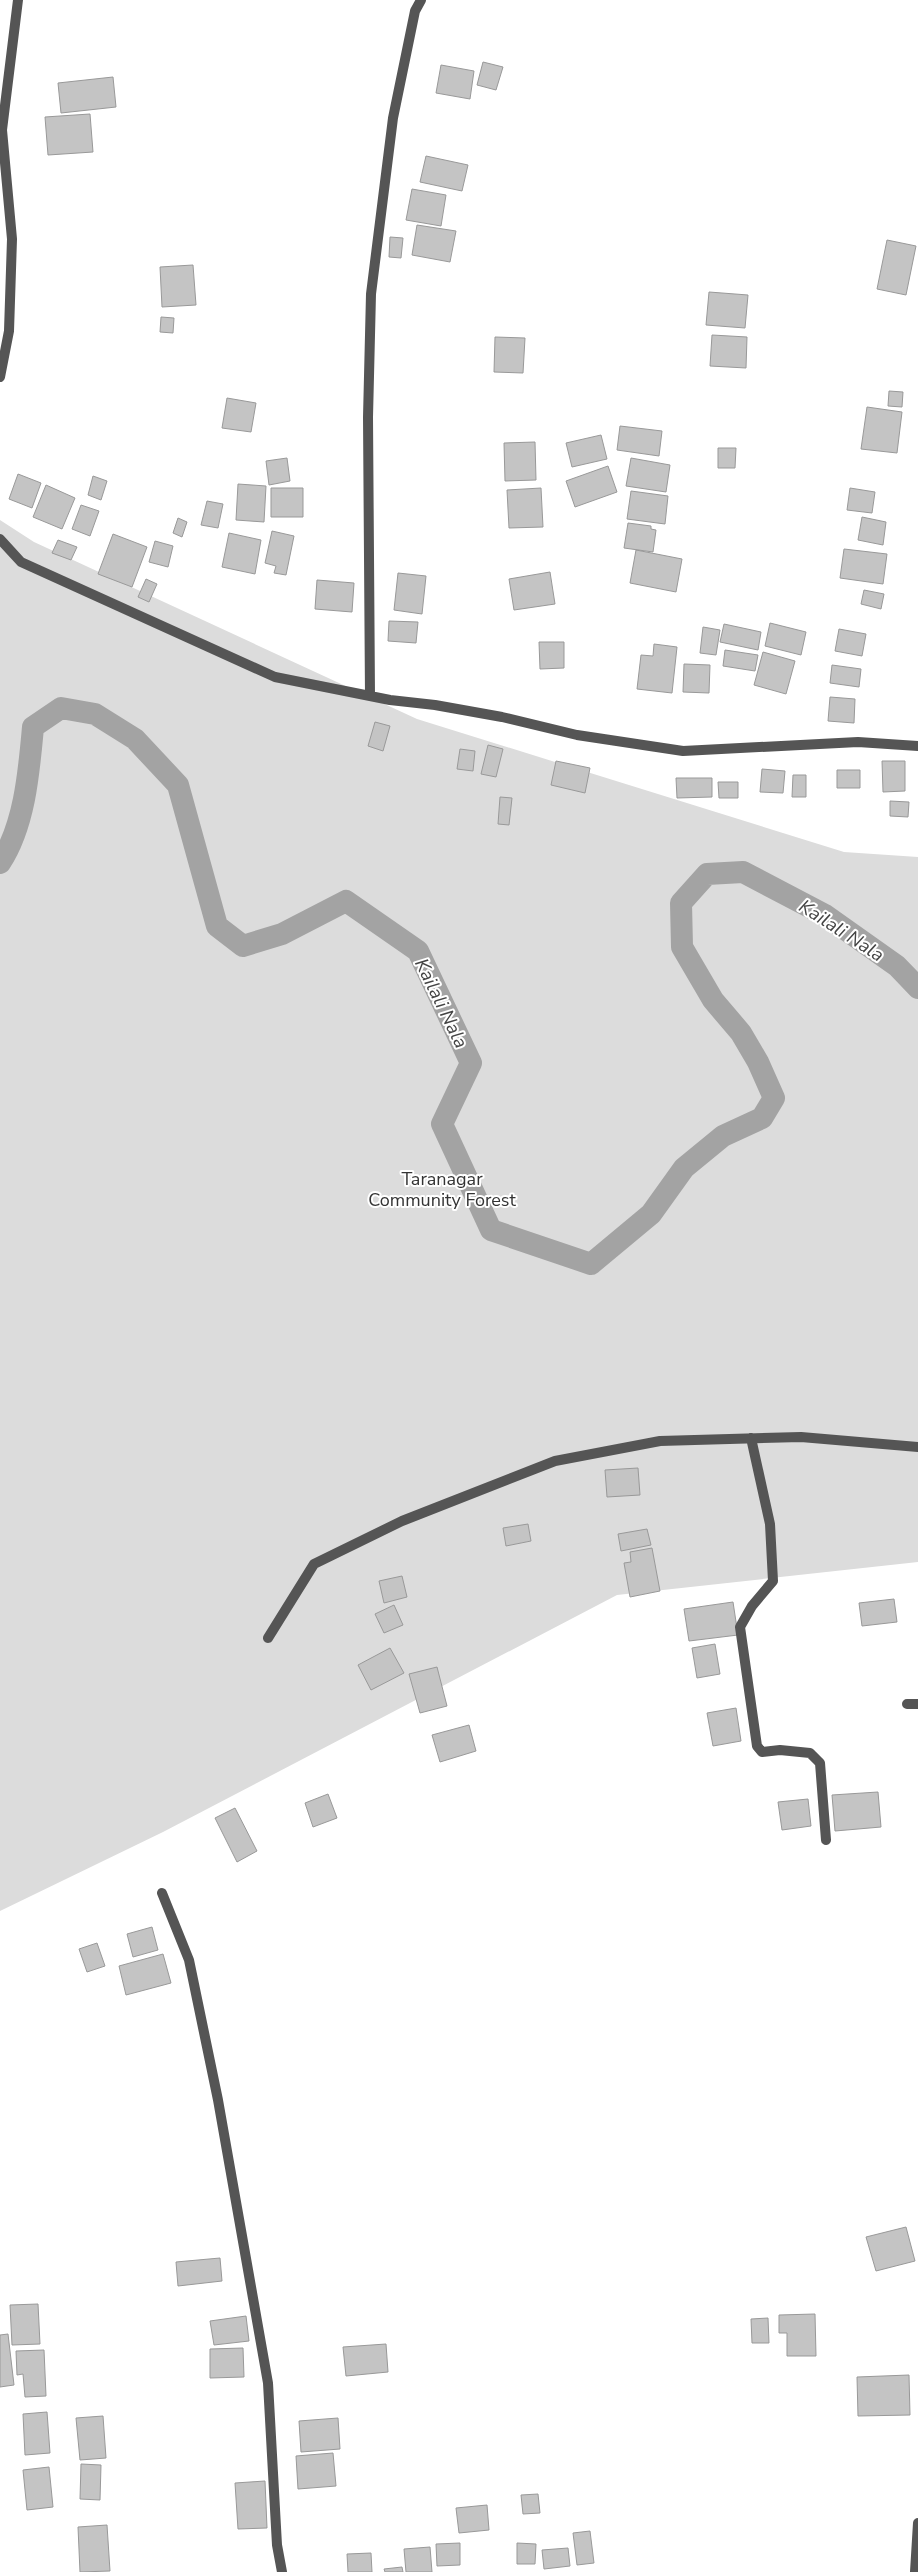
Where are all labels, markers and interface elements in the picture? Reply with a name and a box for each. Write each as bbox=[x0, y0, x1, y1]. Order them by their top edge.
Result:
water label: Kailali Nala bbox=[794, 894, 889, 968]
water label: Kailali Nala bbox=[408, 954, 474, 1053]
park label: Taranagar Community Forest bbox=[368, 1167, 516, 1212]

